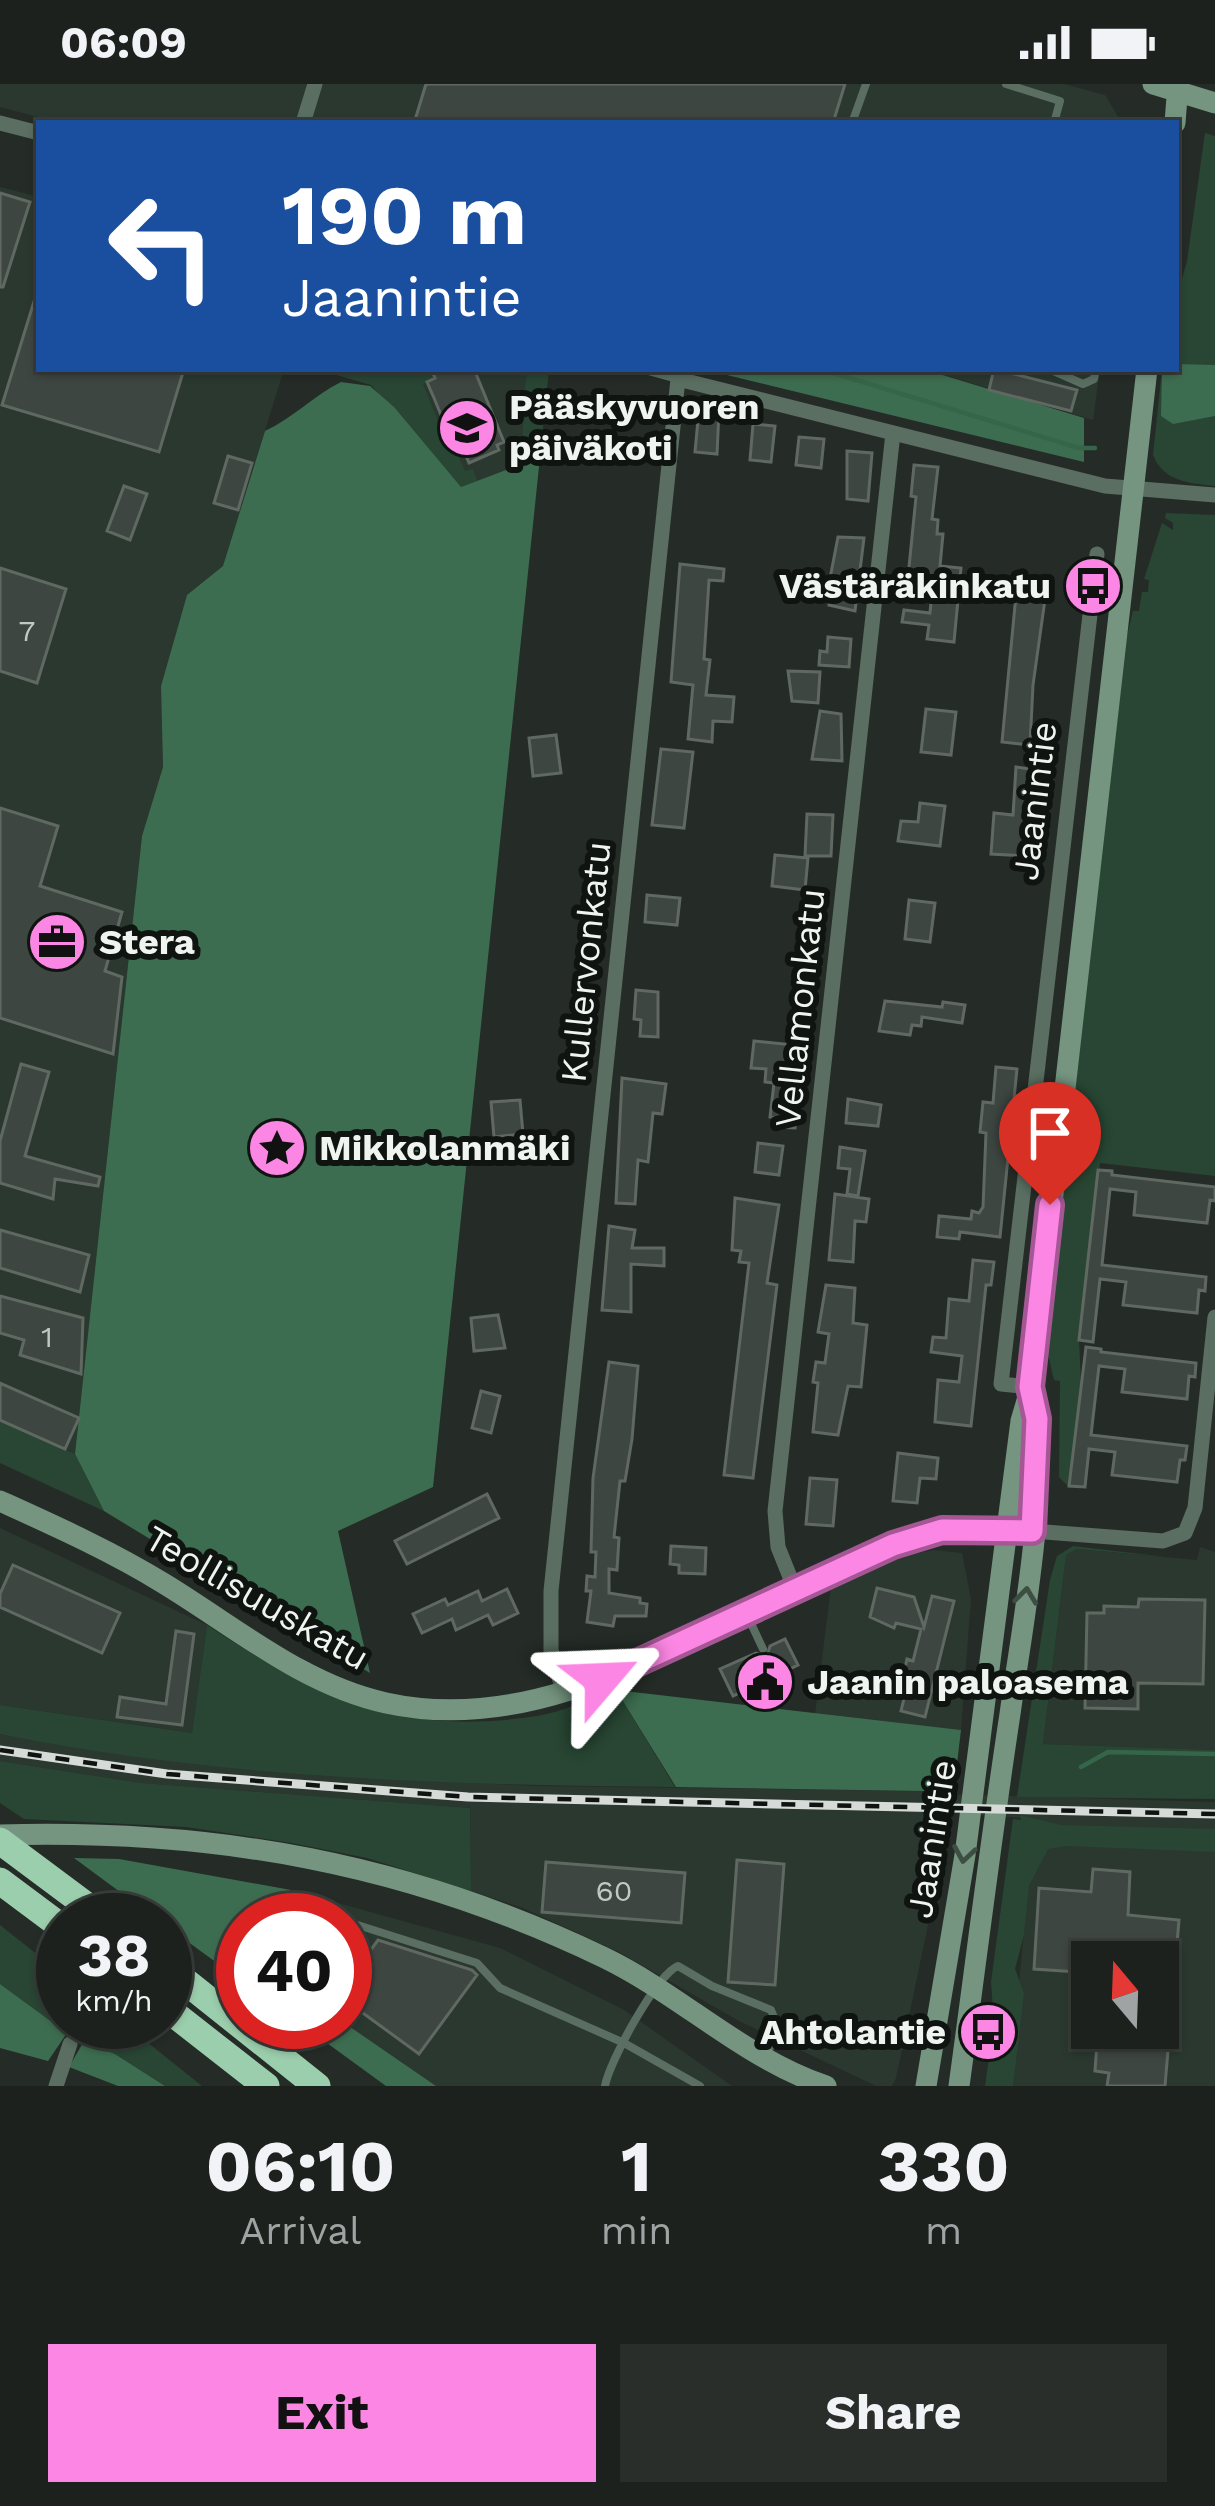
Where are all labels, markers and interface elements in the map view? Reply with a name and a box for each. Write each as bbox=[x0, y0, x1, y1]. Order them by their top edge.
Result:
text: 06:09 bbox=[60, 16, 187, 69]
text: 190 m bbox=[282, 166, 527, 264]
icon: left bbox=[84, 168, 240, 324]
text: Jaanintie bbox=[282, 266, 522, 329]
place label: Pääskyvuoren päiväkoti bbox=[509, 386, 760, 469]
school or university icon: Pääskyvuoren päiväkoti bbox=[436, 397, 498, 459]
bus stop icon: Västäräkinkatu bbox=[1062, 555, 1124, 617]
place label: Västäräkinkatu bbox=[779, 565, 1051, 607]
house number: 7 bbox=[19, 613, 35, 648]
street label: Jaanintie bbox=[1004, 719, 1066, 883]
street label: Kullervonkatu bbox=[552, 839, 620, 1085]
street label: Vellamonkatu bbox=[767, 886, 833, 1130]
office icon: Stera bbox=[26, 911, 88, 973]
place label: Stera bbox=[99, 921, 195, 963]
pin bbox=[999, 1082, 1101, 1205]
icon: arrive bbox=[1017, 1100, 1083, 1166]
place icon: Mikkolanmäki bbox=[246, 1117, 308, 1179]
place label: Mikkolanmäki bbox=[319, 1127, 570, 1169]
house number: 1 bbox=[41, 1319, 53, 1354]
street label: Teollisuuskatu bbox=[138, 1517, 376, 1679]
one-way arrow bbox=[1012, 1586, 1038, 1605]
position arrow bbox=[539, 1616, 665, 1742]
public building icon: Jaanin paloasema bbox=[734, 1651, 796, 1713]
place label: Jaanin paloasema bbox=[807, 1661, 1129, 1703]
street label: Jaanintie bbox=[899, 1757, 965, 1921]
one-way arrow bbox=[953, 1844, 978, 1864]
house number: 60 bbox=[596, 1873, 632, 1908]
speed limit sign: 40 bbox=[216, 1893, 372, 2049]
text: 38 bbox=[77, 1920, 151, 1991]
north arrow bbox=[1071, 1941, 1179, 2049]
map controls bbox=[1071, 1941, 1179, 2049]
text: km/h bbox=[75, 1983, 153, 2018]
bus stop icon: Ahtolantie bbox=[957, 2001, 1019, 2063]
place label: Ahtolantie bbox=[760, 2011, 946, 2053]
text: 06:10 bbox=[205, 2124, 395, 2208]
text: 1 bbox=[621, 2124, 652, 2208]
text: 330 bbox=[878, 2124, 1010, 2208]
text: Arrival bbox=[239, 2208, 361, 2253]
text: min bbox=[601, 2208, 672, 2253]
text: m bbox=[925, 2208, 962, 2253]
button: Exit bbox=[48, 2344, 596, 2482]
button: Share bbox=[620, 2344, 1167, 2482]

